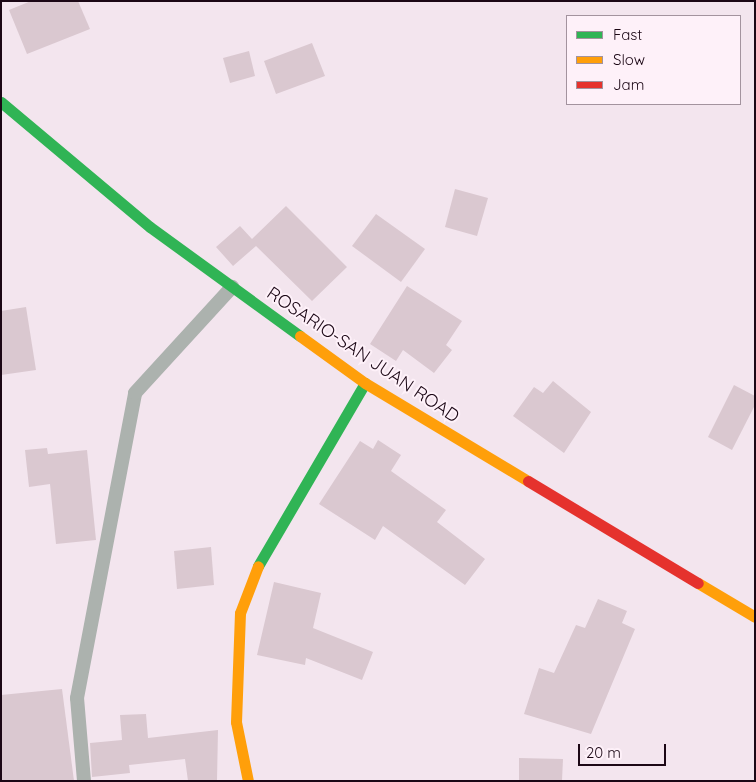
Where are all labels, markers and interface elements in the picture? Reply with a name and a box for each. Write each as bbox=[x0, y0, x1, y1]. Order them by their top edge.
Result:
legend bbox=[566, 15, 741, 105]
text: Fast bbox=[613, 25, 642, 44]
text: Slow bbox=[613, 50, 645, 69]
text: Jam bbox=[613, 75, 644, 94]
street label: ROSARIO-SAN JUAN ROAD bbox=[263, 282, 463, 428]
scale bar bbox=[581, 734, 668, 766]
text: 20 m bbox=[586, 743, 621, 762]

